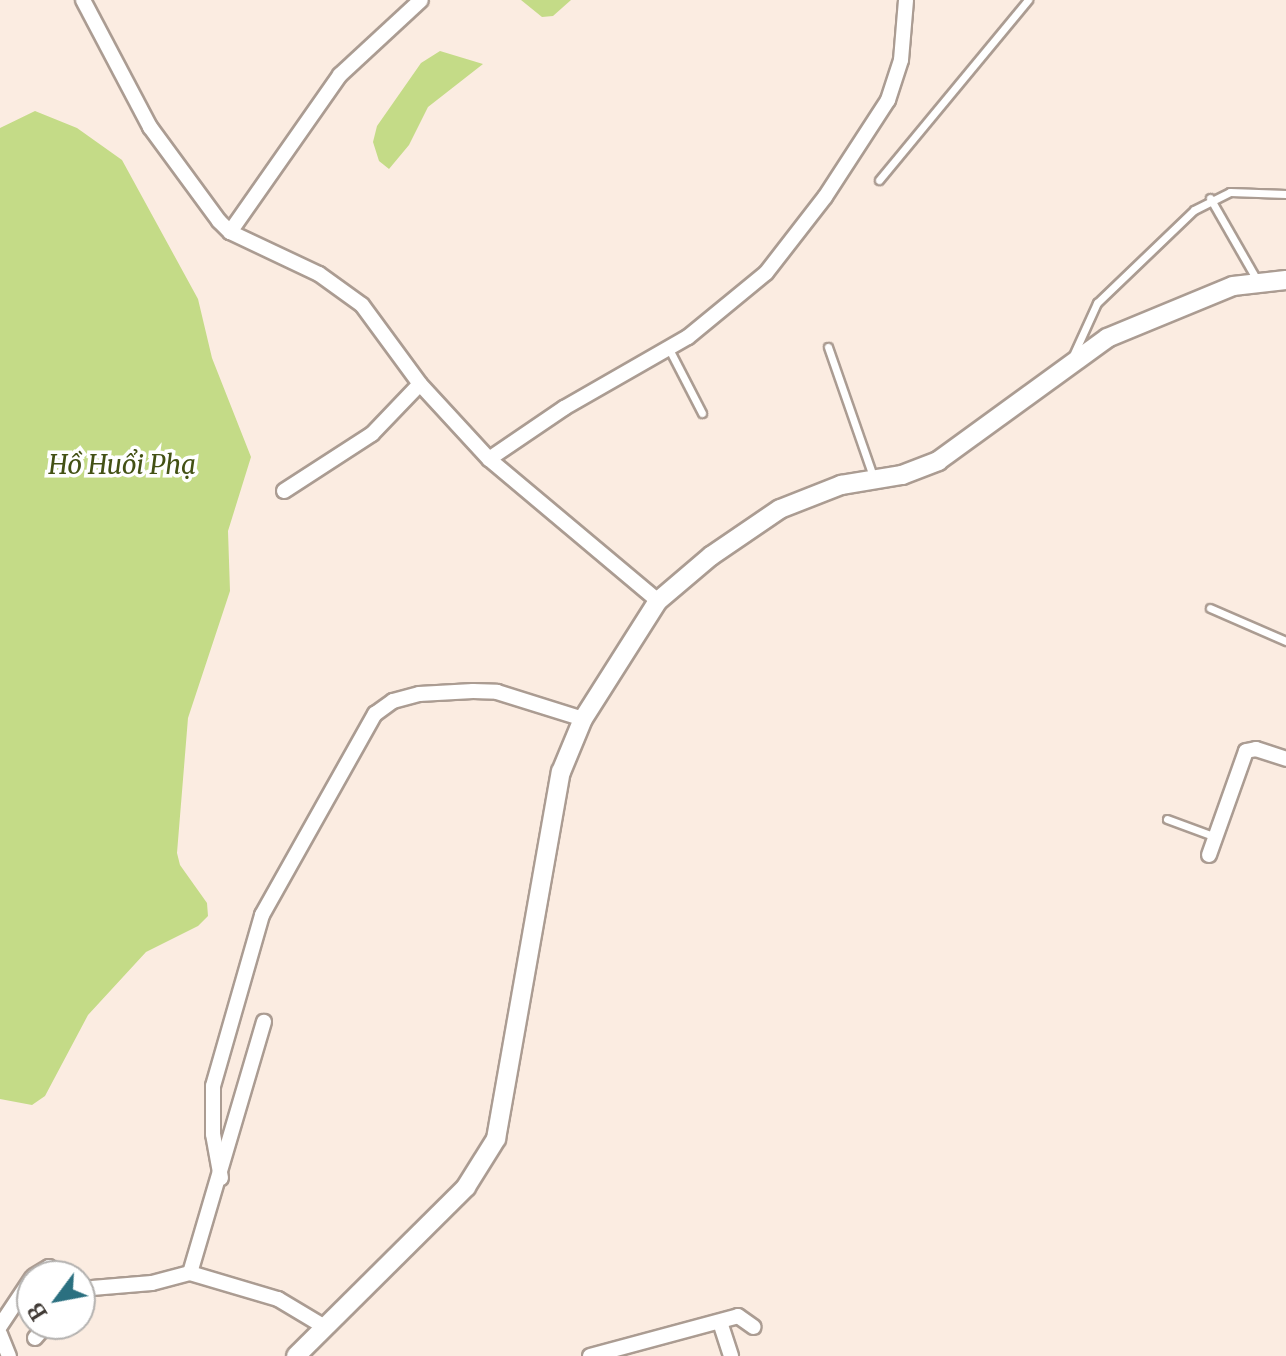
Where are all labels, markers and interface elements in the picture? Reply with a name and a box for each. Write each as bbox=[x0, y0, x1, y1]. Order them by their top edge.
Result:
water label: Hồ Huổi Phạ bbox=[48, 449, 196, 481]
north arrow bbox=[16, 1260, 96, 1340]
text: B bbox=[21, 1298, 53, 1326]

